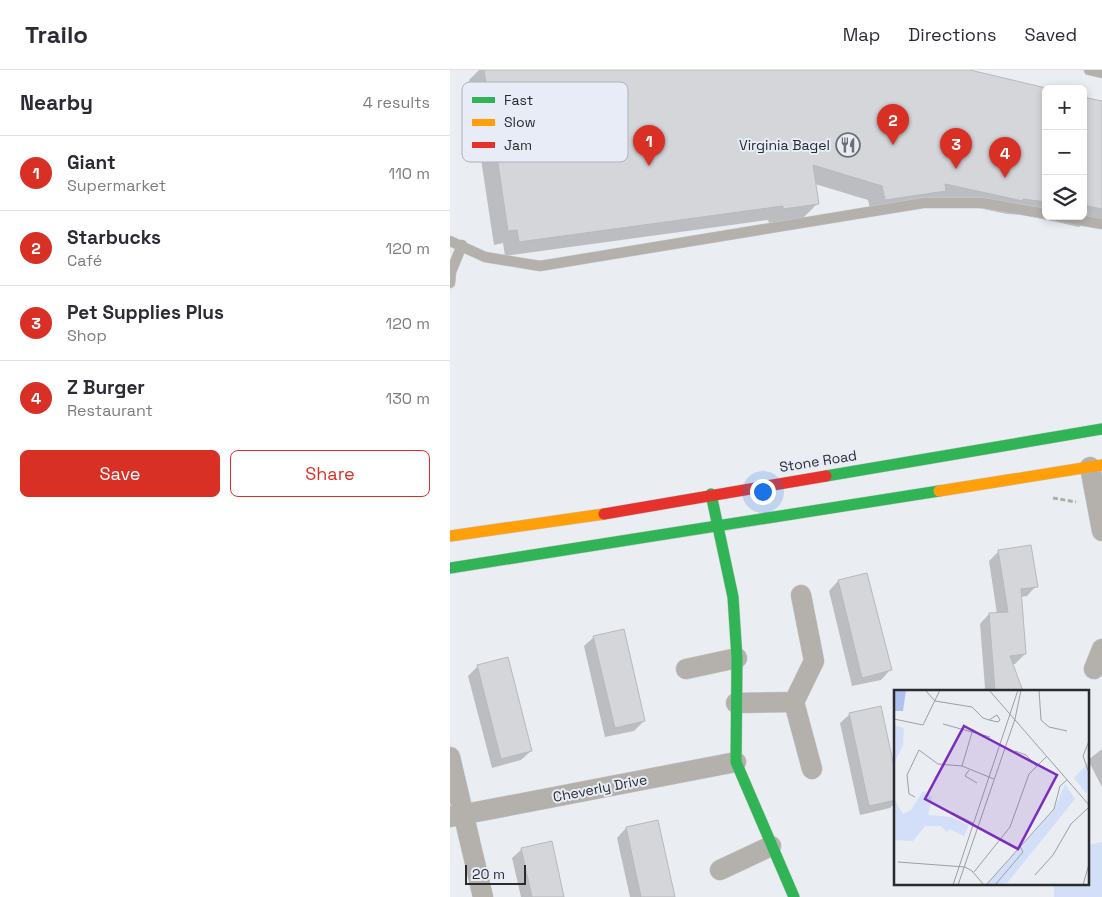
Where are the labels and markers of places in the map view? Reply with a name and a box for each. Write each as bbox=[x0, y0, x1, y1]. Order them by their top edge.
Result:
pin: 2 bbox=[877, 104, 909, 145]
pin: 1 bbox=[633, 125, 665, 166]
pin: 3 bbox=[940, 128, 972, 169]
restaurant icon: Virginia Bagel bbox=[835, 132, 861, 158]
place label: Virginia Bagel bbox=[739, 136, 830, 154]
pin: 4 bbox=[989, 137, 1021, 178]

